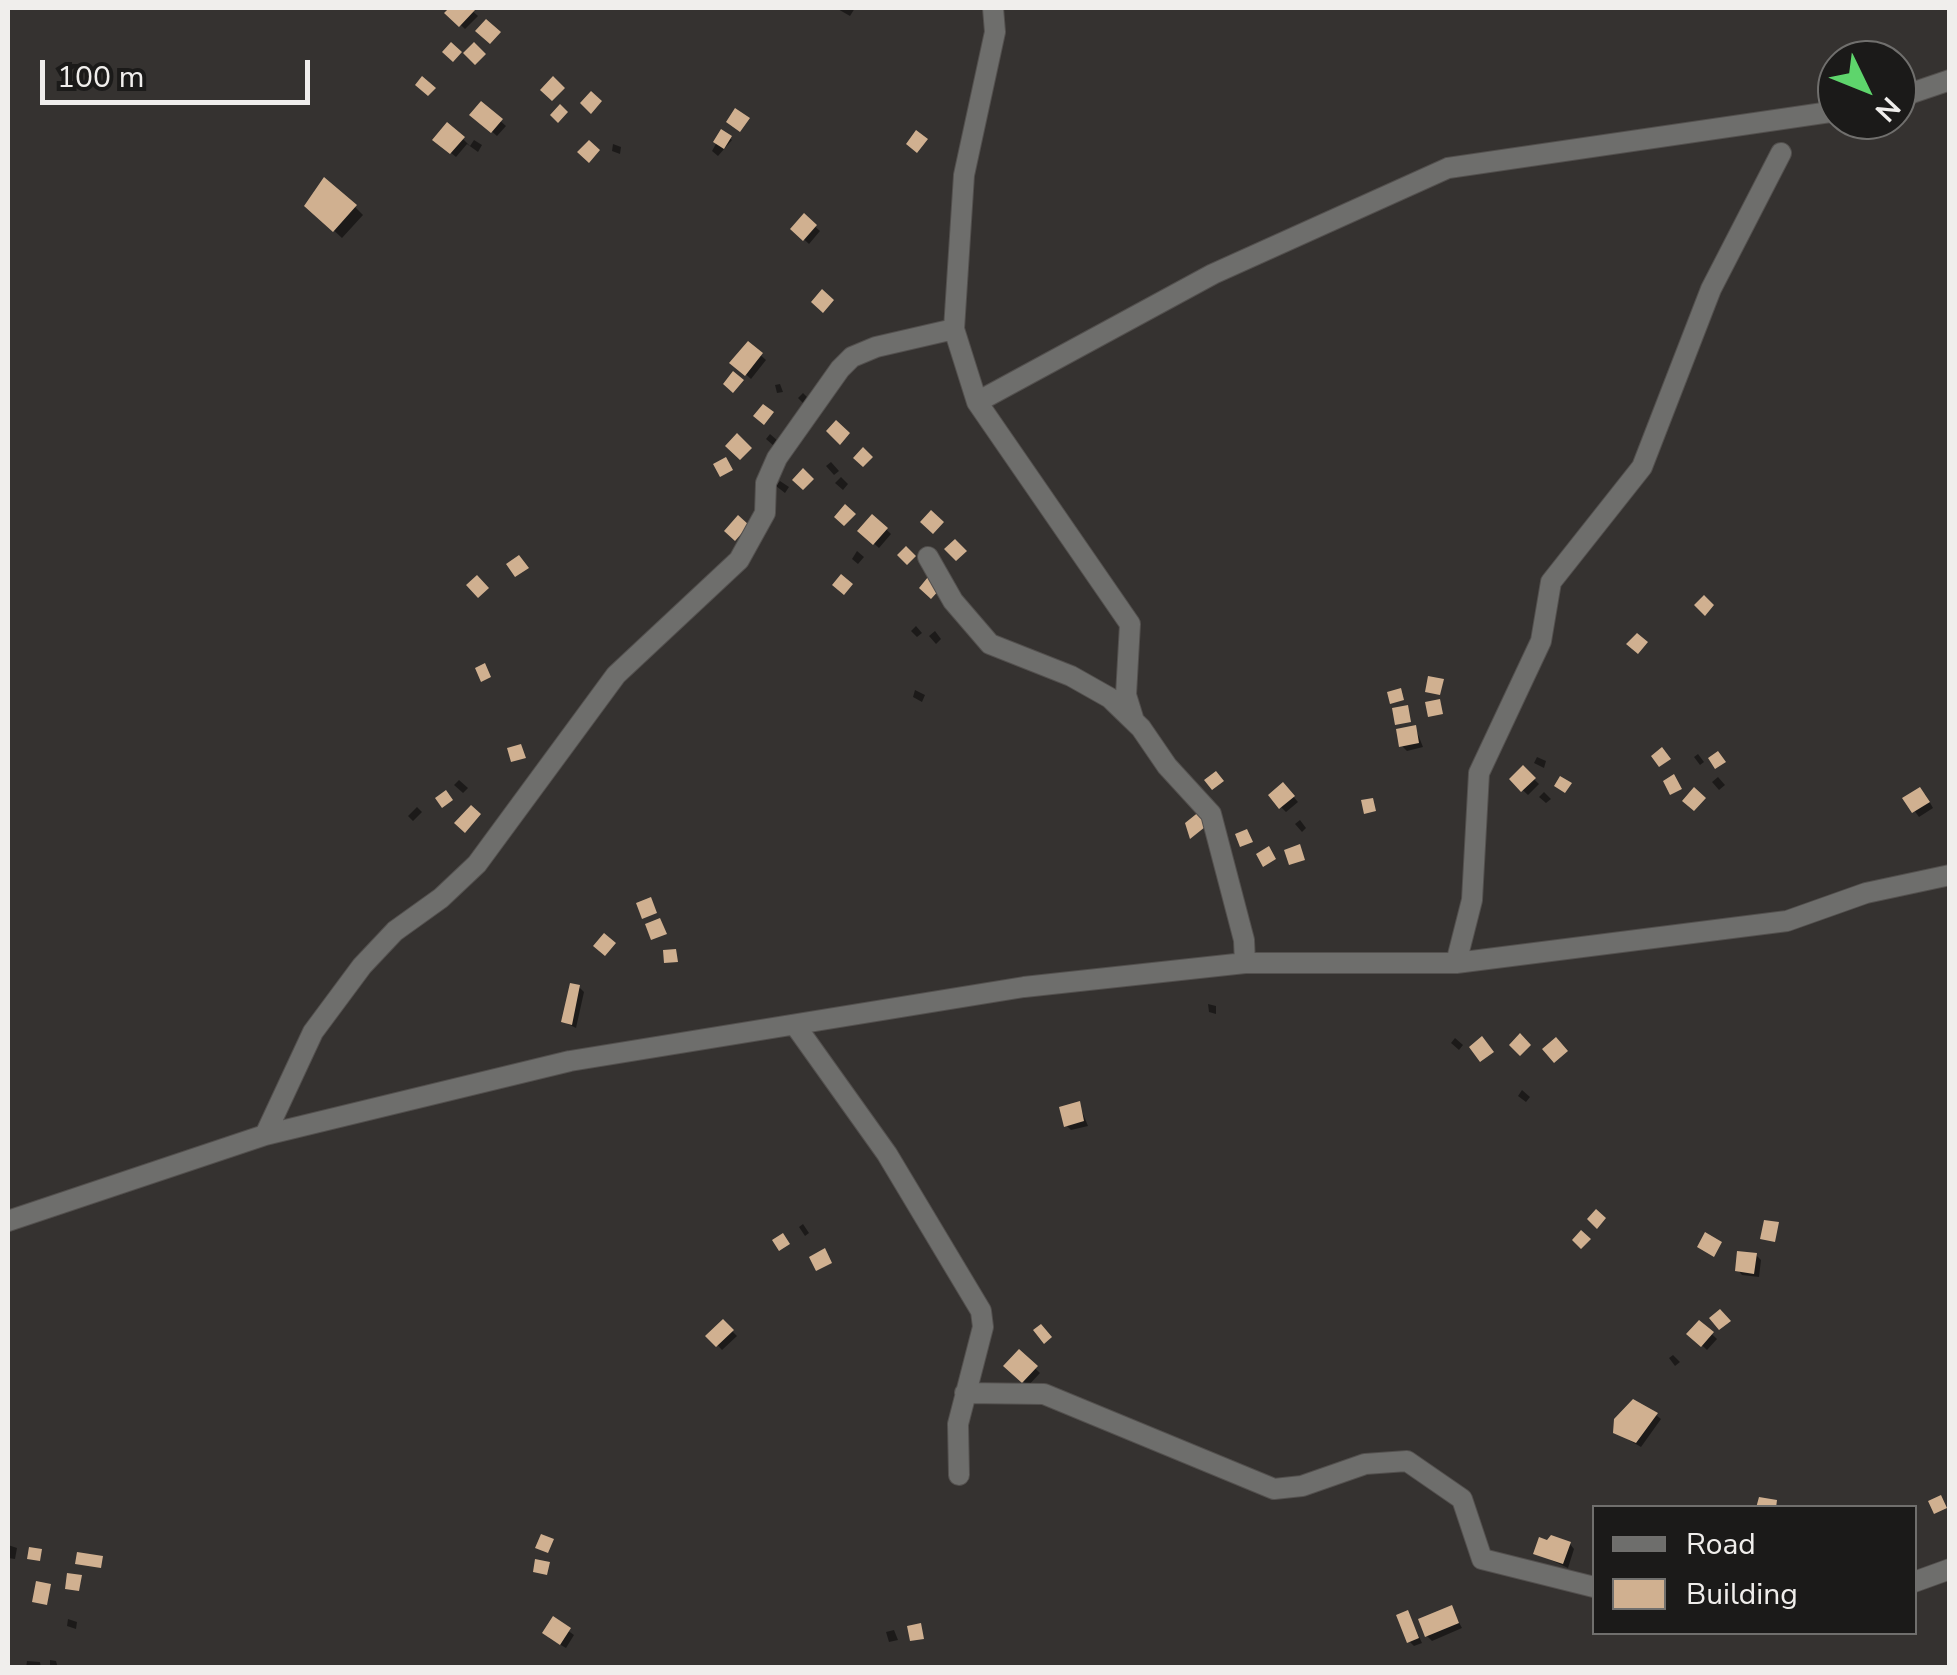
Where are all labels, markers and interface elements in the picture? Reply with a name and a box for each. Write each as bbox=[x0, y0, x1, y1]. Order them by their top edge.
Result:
scale bar bbox=[45, 40, 315, 102]
north arrow bbox=[1817, 40, 1917, 140]
text: 100 m bbox=[57, 57, 144, 98]
text: N bbox=[1866, 88, 1909, 130]
legend bbox=[1592, 1505, 1917, 1635]
text: Road bbox=[1686, 1524, 1756, 1565]
text: Building bbox=[1686, 1574, 1798, 1615]

